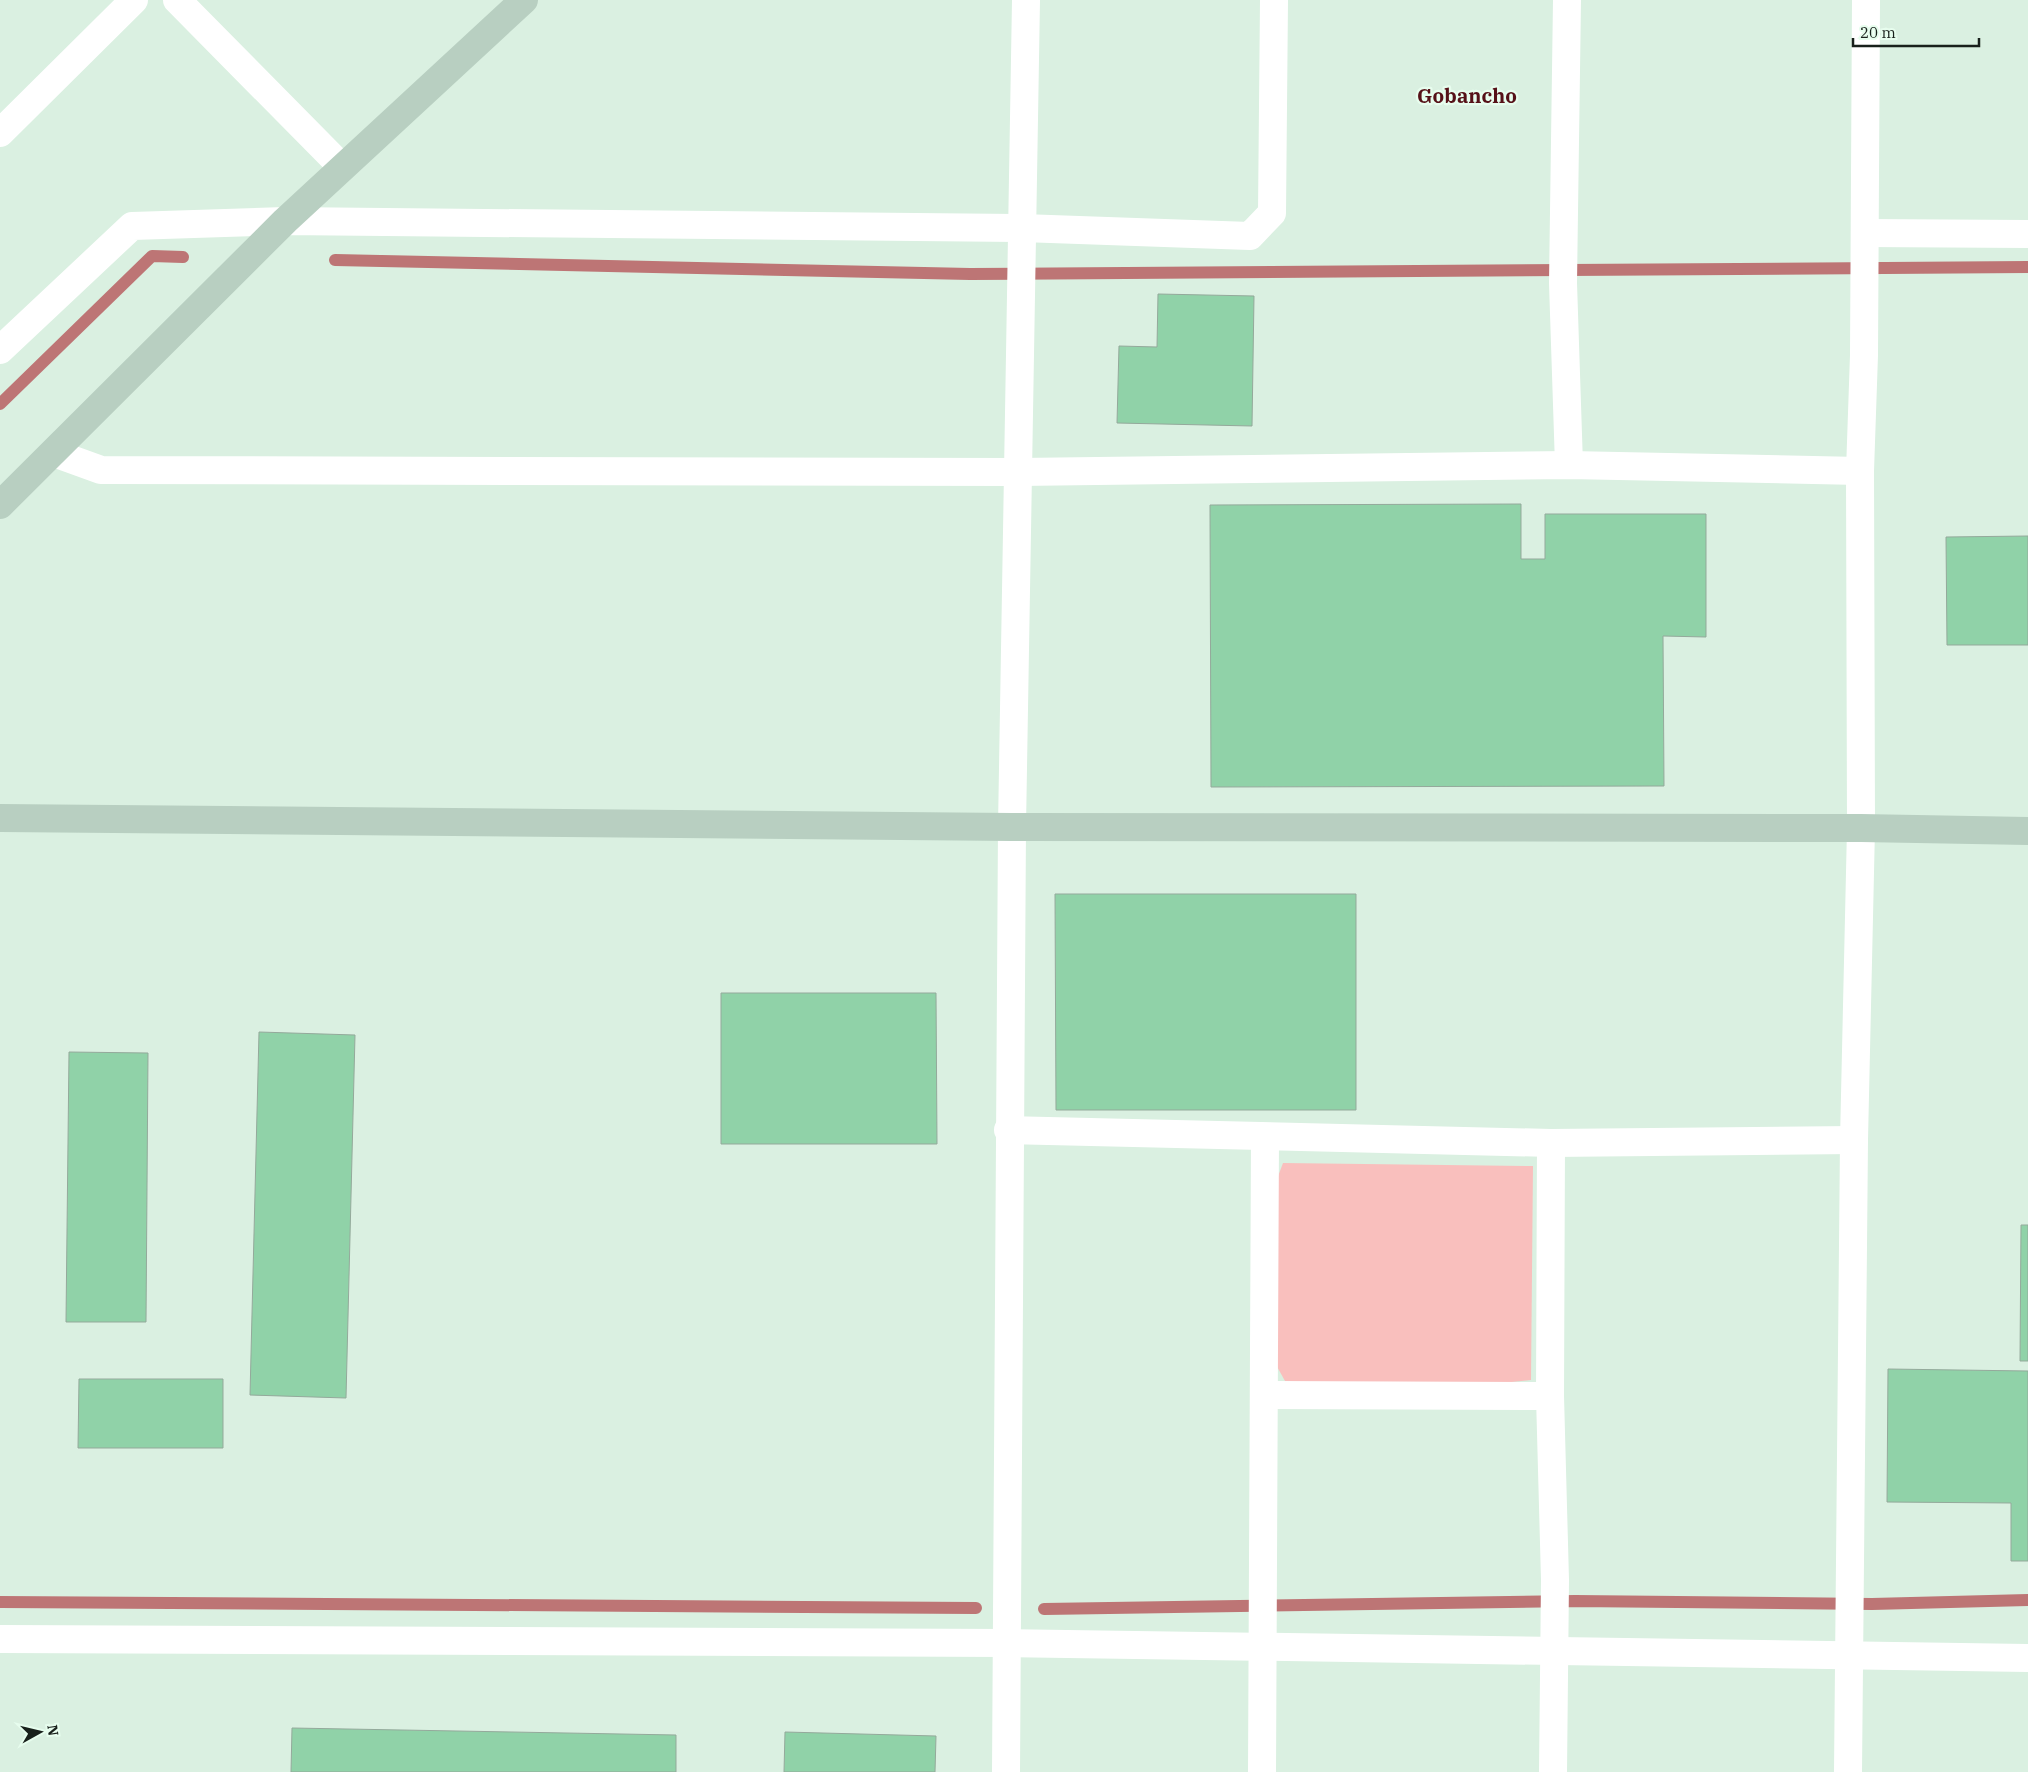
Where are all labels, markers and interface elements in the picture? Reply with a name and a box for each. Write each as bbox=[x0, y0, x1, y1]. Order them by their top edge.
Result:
scale bar bbox=[1853, 15, 1979, 47]
text: 20 m bbox=[1860, 23, 1896, 42]
district label: Gobancho bbox=[1417, 82, 1517, 109]
north arrow bbox=[15, 1707, 65, 1757]
text: N bbox=[43, 1723, 63, 1737]

